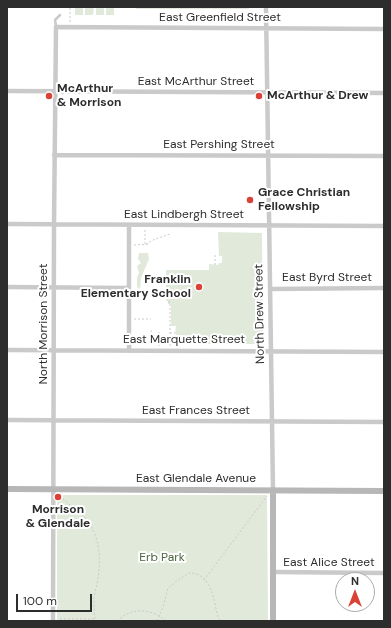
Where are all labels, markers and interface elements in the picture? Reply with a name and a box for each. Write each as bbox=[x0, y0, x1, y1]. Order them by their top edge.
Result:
street label: East Greenfield Street bbox=[159, 11, 281, 25]
street label: East McArthur Street bbox=[138, 75, 254, 89]
place label: McArthur & Morrison bbox=[57, 82, 121, 110]
place label: McArthur & Drew bbox=[267, 89, 368, 103]
marker: McArthur & Morrison bbox=[44, 91, 54, 101]
marker: McArthur & Drew bbox=[254, 91, 264, 101]
street label: East Pershing Street bbox=[163, 138, 275, 152]
place label: Grace Christian Fellowship bbox=[258, 186, 350, 214]
marker: Grace Christian Fellowship bbox=[245, 195, 255, 205]
street label: East Lindbergh Street bbox=[124, 208, 244, 222]
street label: North Morrison Street bbox=[37, 264, 51, 384]
street label: North Drew Street bbox=[252, 264, 268, 364]
street label: East Byrd Street bbox=[282, 271, 372, 285]
place label: Franklin Elementary School bbox=[81, 273, 191, 301]
marker: Franklin Elementary School bbox=[194, 282, 204, 292]
street label: East Marquette Street bbox=[123, 333, 245, 347]
street label: East Frances Street bbox=[142, 404, 250, 418]
street label: East Glendale Avenue bbox=[136, 472, 256, 486]
marker: Morrison & Glendale bbox=[53, 492, 63, 502]
place label: Morrison & Glendale bbox=[26, 503, 90, 531]
park label: Erb Park bbox=[139, 551, 185, 565]
street label: East Alice Street bbox=[283, 556, 375, 570]
north arrow bbox=[335, 572, 375, 612]
text: N bbox=[351, 574, 359, 588]
scale bar bbox=[18, 586, 94, 612]
text: 100 m bbox=[23, 593, 57, 609]

